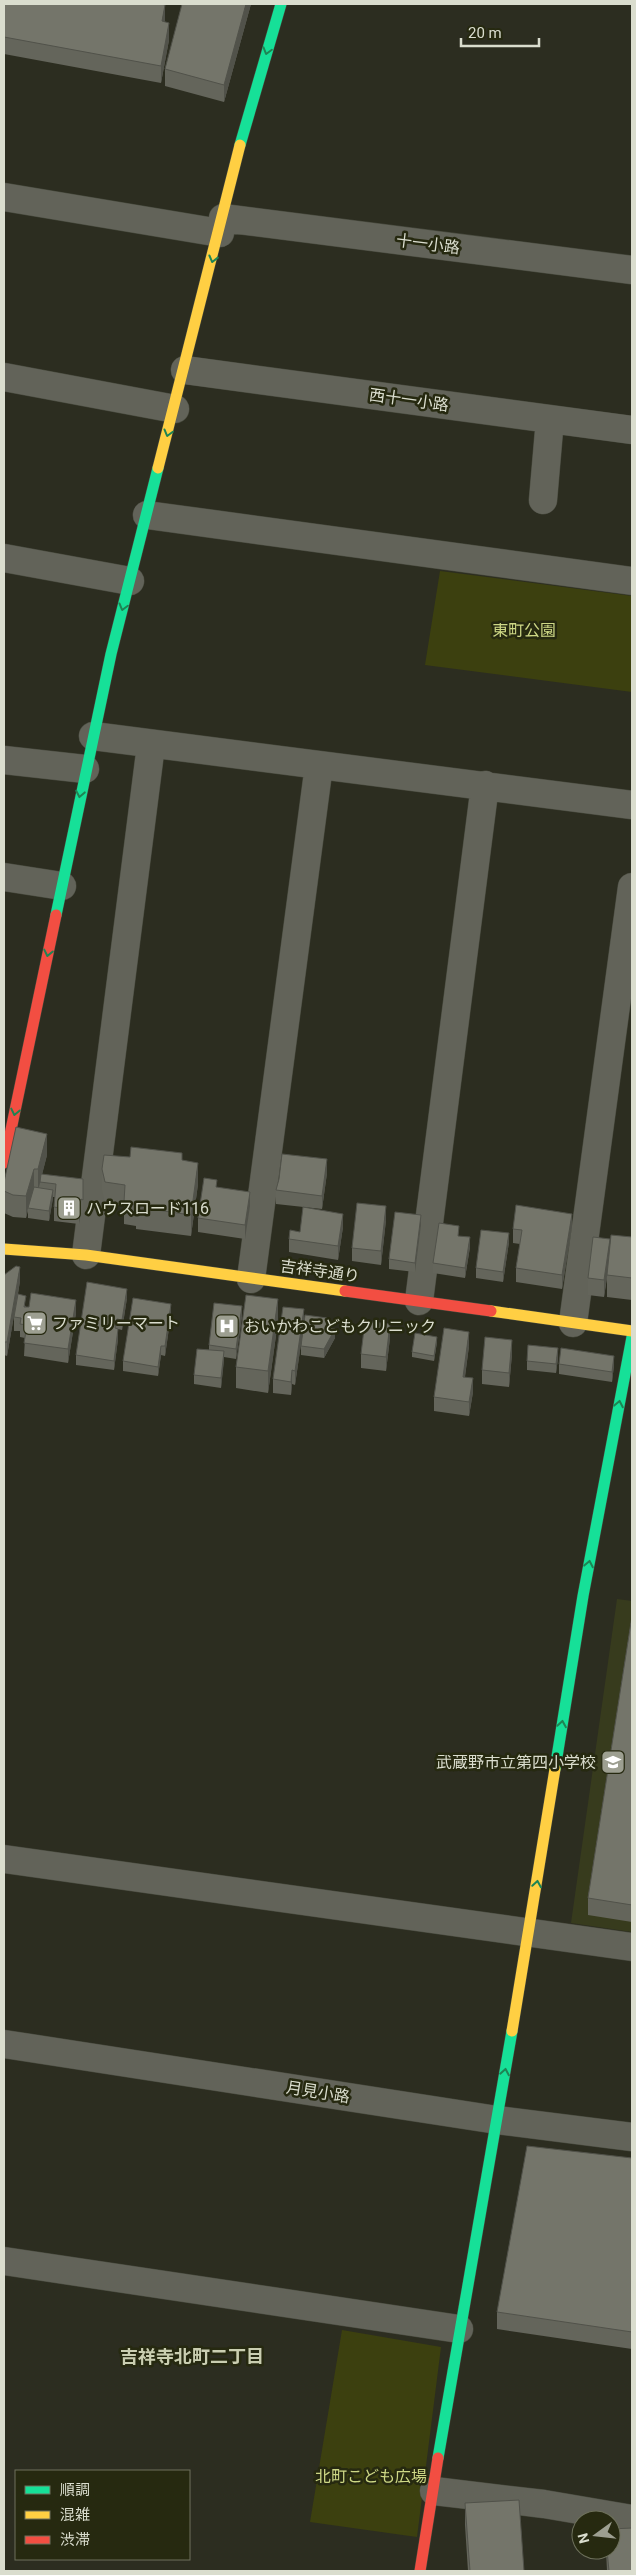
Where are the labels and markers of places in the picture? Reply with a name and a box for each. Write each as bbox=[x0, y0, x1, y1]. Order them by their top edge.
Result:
building icon: ハウスロード116 bbox=[56, 1195, 82, 1221]
place label: ハウスロード116 bbox=[86, 1199, 209, 1218]
supermarket icon: ファミリーマート bbox=[22, 1310, 48, 1336]
hospital icon: おいかわこどもクリニック bbox=[214, 1313, 240, 1339]
place label: ファミリーマート bbox=[52, 1314, 180, 1333]
place label: おいかわこどもクリニック bbox=[244, 1317, 436, 1336]
school or university icon: 武蔵野市立第四小学校 bbox=[600, 1749, 626, 1775]
place label: 武蔵野市立第四小学校 bbox=[436, 1753, 596, 1772]

